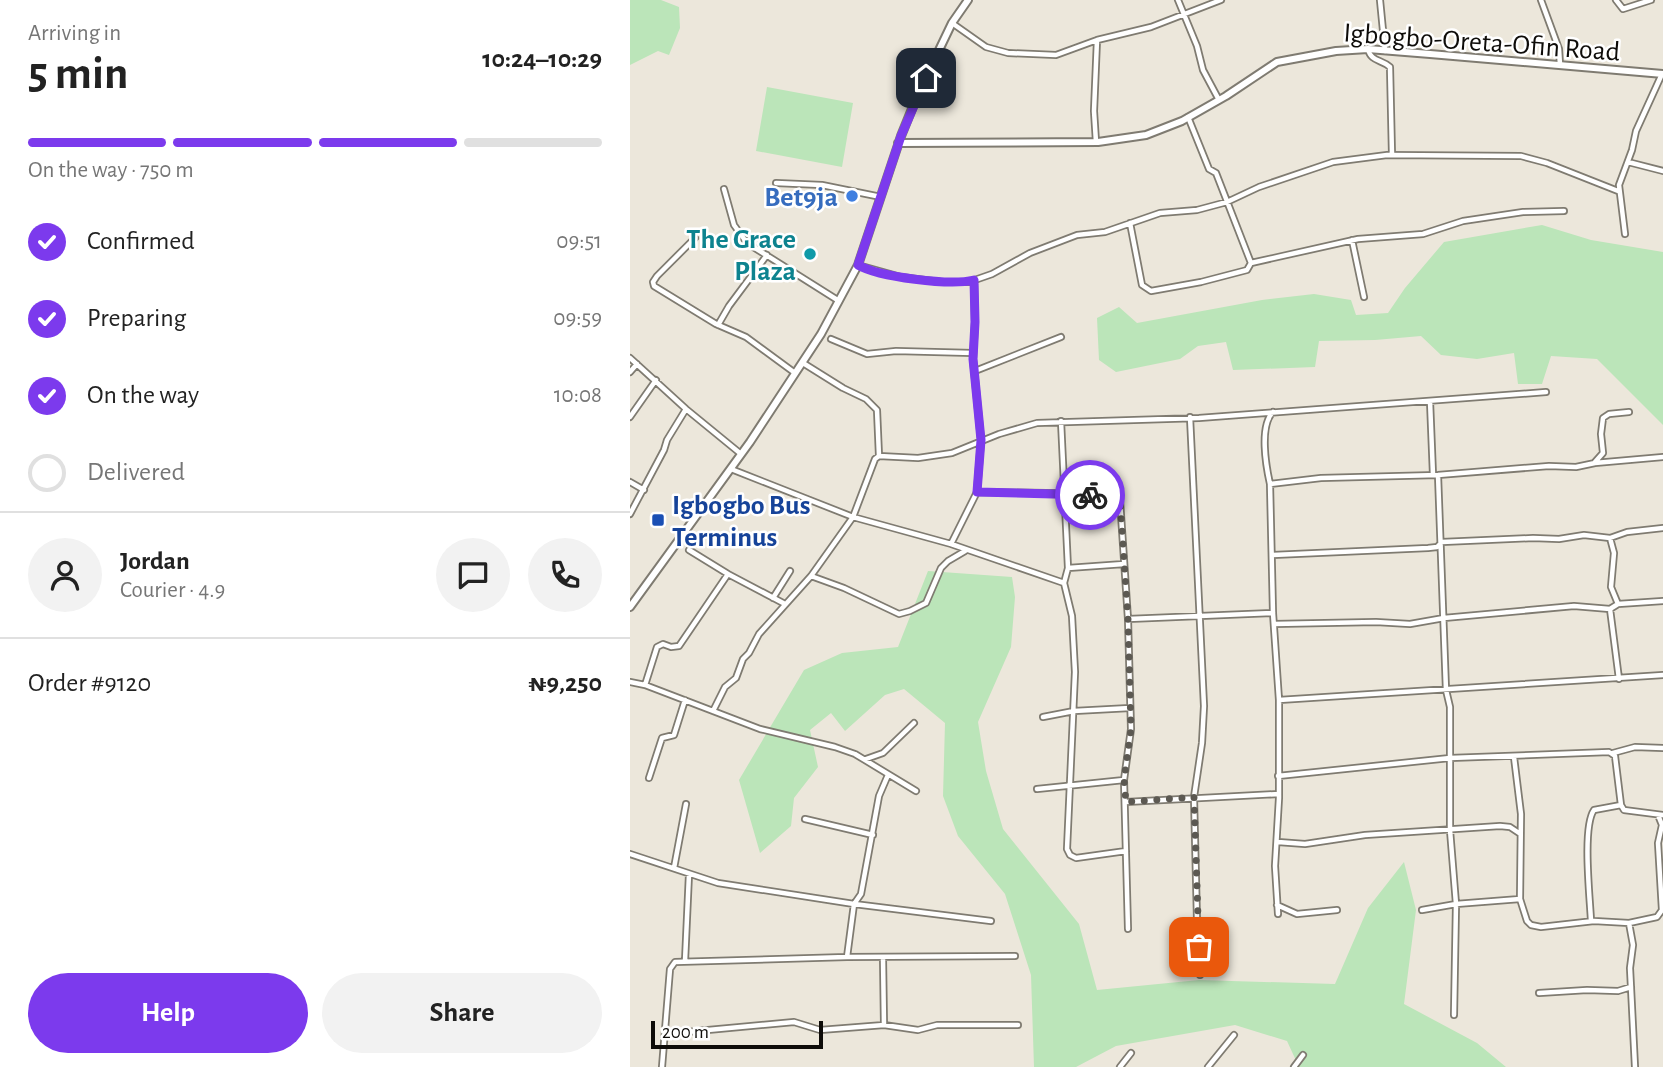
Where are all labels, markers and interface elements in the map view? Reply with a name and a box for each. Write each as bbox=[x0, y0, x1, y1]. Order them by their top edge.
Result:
street label: Igbogbo-Oreta-Ofin Road bbox=[1343, 19, 1621, 67]
text: Arriving in bbox=[28, 22, 121, 45]
text: 10:24–10:29 bbox=[482, 46, 602, 72]
pin bbox=[896, 48, 956, 108]
text: 5 min bbox=[28, 51, 128, 97]
icon: home bbox=[907, 59, 945, 97]
text: On the way · 750 m bbox=[28, 159, 194, 182]
place label: Bet9ja bbox=[764, 184, 838, 212]
marker: Bet9ja bbox=[844, 188, 860, 204]
icon: check bbox=[28, 223, 66, 261]
place label: The Grace Plaza bbox=[686, 226, 796, 286]
text: Confirmed bbox=[87, 228, 195, 254]
text: 09:51 bbox=[556, 230, 602, 253]
marker: The Grace Plaza bbox=[802, 246, 818, 262]
icon: check bbox=[28, 300, 66, 338]
text: Preparing bbox=[87, 305, 186, 331]
text: 09:59 bbox=[553, 307, 602, 330]
icon: check bbox=[28, 377, 66, 415]
text: On the way bbox=[87, 382, 199, 408]
text: 10:08 bbox=[554, 384, 602, 407]
text: Delivered bbox=[87, 459, 185, 485]
courier bbox=[1055, 460, 1125, 530]
icon: bike bbox=[1071, 476, 1109, 514]
place label: Igbogbo Bus Terminus bbox=[672, 492, 810, 552]
marker: Igbogbo Bus Terminus bbox=[650, 512, 666, 528]
button: person bbox=[28, 538, 102, 612]
button: chat bbox=[436, 538, 510, 612]
button: phone bbox=[528, 538, 602, 612]
text: Jordan bbox=[120, 548, 190, 574]
text: Courier · 4.9 bbox=[120, 579, 225, 602]
text: Order #9120 bbox=[28, 670, 151, 696]
text: ₦9,250 bbox=[528, 670, 602, 696]
pin bbox=[1169, 917, 1229, 977]
icon: bag bbox=[1180, 928, 1218, 966]
button: Help bbox=[28, 973, 308, 1053]
button: Share bbox=[322, 973, 602, 1053]
scale bar bbox=[651, 1018, 822, 1050]
text: 200 m bbox=[662, 1023, 709, 1042]

